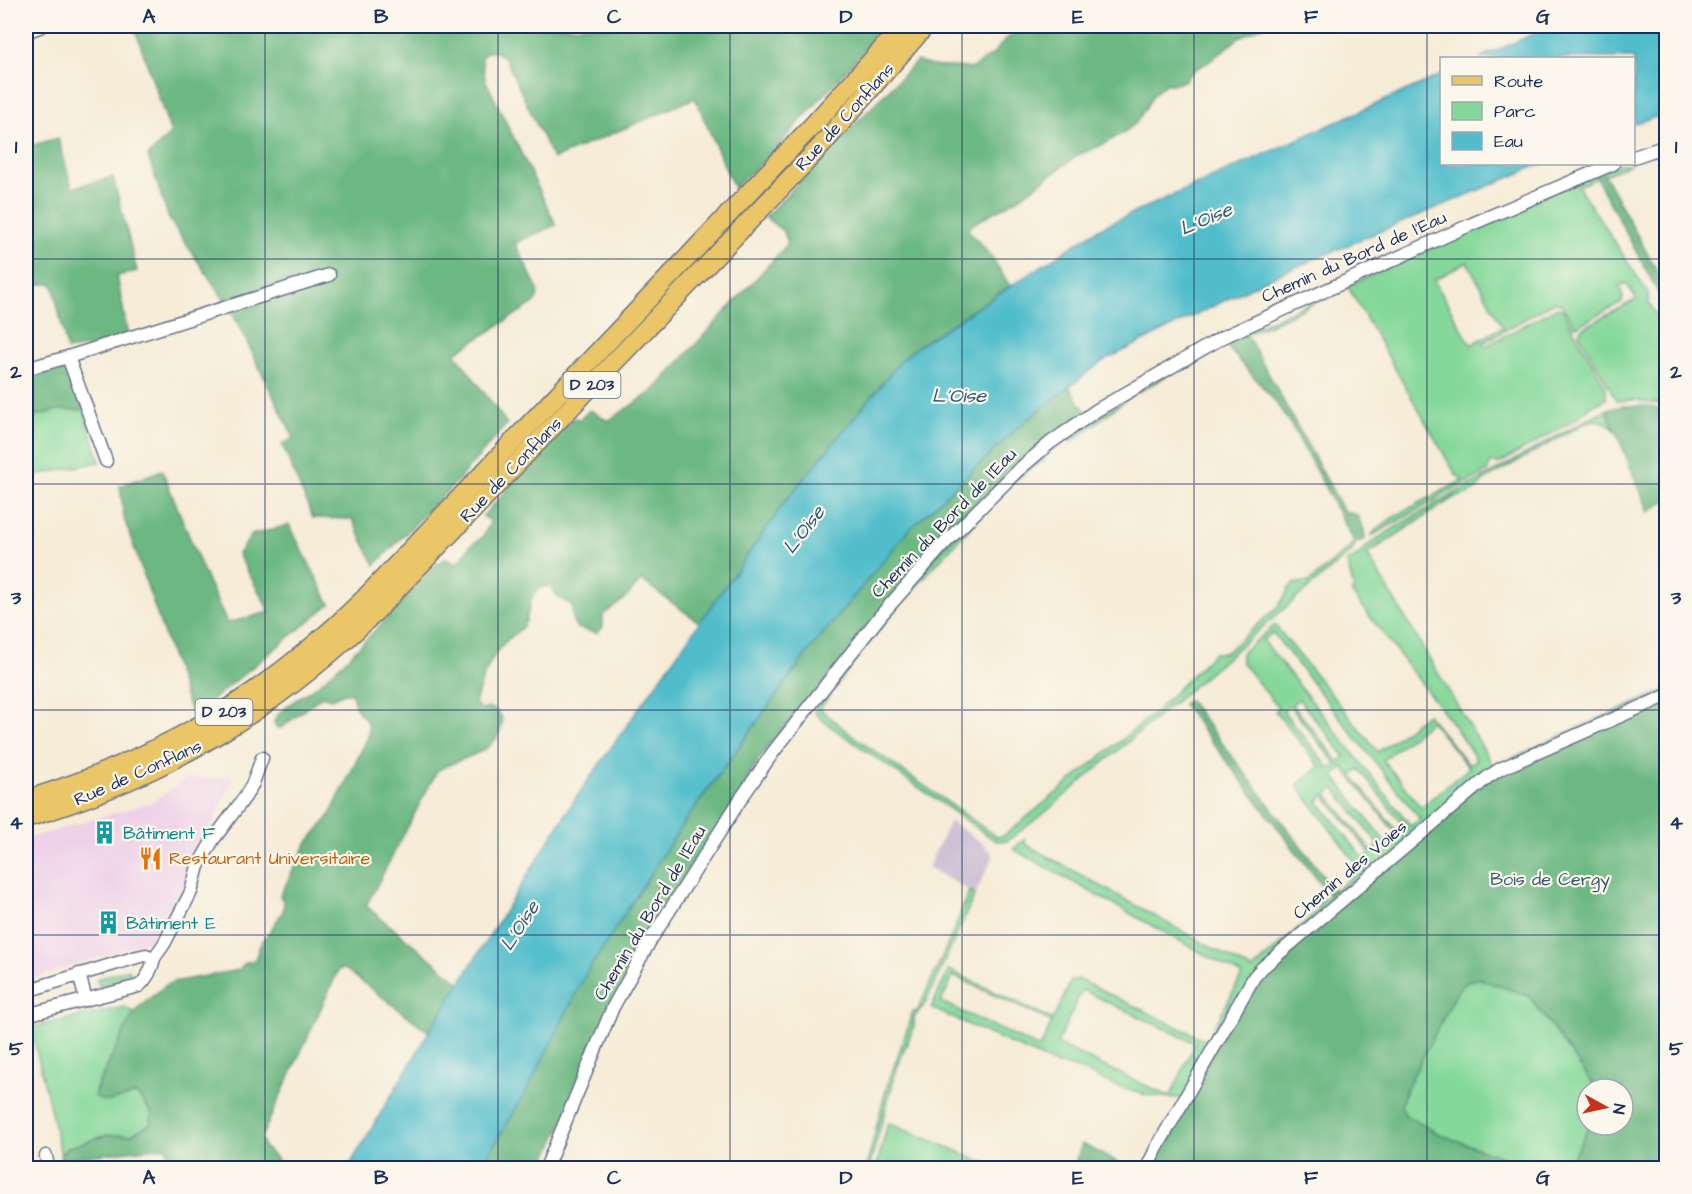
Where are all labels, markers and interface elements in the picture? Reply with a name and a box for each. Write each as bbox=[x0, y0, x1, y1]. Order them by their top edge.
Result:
text: A bbox=[143, 3, 156, 31]
text: B bbox=[374, 3, 389, 31]
text: C bbox=[607, 3, 622, 31]
text: D bbox=[840, 3, 853, 31]
text: E bbox=[1072, 3, 1084, 31]
text: F bbox=[1304, 3, 1319, 31]
text: G bbox=[1536, 3, 1550, 31]
street label: Rue de Conflans bbox=[790, 57, 900, 177]
legend bbox=[1440, 57, 1635, 165]
text: Route bbox=[1494, 69, 1543, 94]
text: Parc bbox=[1494, 99, 1536, 124]
text: Eau bbox=[1494, 129, 1523, 154]
text: 1 bbox=[15, 133, 18, 161]
text: 1 bbox=[1675, 133, 1678, 161]
water label: L'Oise bbox=[1176, 195, 1238, 243]
street label: Chemin du Bord de l'Eau bbox=[1258, 205, 1450, 309]
text: 2 bbox=[9, 358, 22, 386]
text: 2 bbox=[1669, 358, 1682, 386]
road number: D 203 bbox=[564, 372, 620, 398]
water label: L’Oise bbox=[932, 382, 987, 410]
street label: Rue de Conflans bbox=[454, 412, 568, 528]
street label: Chemin du Bord de l'Eau bbox=[866, 442, 1022, 604]
water label: L'Oise bbox=[776, 499, 832, 560]
text: 3 bbox=[10, 584, 22, 612]
text: 3 bbox=[1670, 584, 1682, 612]
road number: D 203 bbox=[196, 699, 252, 725]
street label: Rue de Conflans bbox=[70, 734, 206, 812]
text: 4 bbox=[9, 809, 23, 837]
text: 4 bbox=[1669, 809, 1683, 837]
street label: Chemin des Voies bbox=[1287, 815, 1413, 925]
building icon: Bâtiment F bbox=[92, 820, 118, 846]
place label: Bâtiment F bbox=[123, 821, 215, 846]
street label: Chemin du Bord de l'Eau bbox=[588, 821, 712, 1005]
restaurant icon: Restaurant Universitaire bbox=[138, 845, 164, 871]
place label: Restaurant Universitaire bbox=[169, 846, 370, 871]
park label: Bois de Cergy bbox=[1490, 867, 1610, 893]
water label: L'Oise bbox=[493, 895, 547, 956]
building icon: Bâtiment E bbox=[95, 910, 121, 936]
place label: Bâtiment E bbox=[126, 911, 216, 936]
text: 5 bbox=[9, 1035, 24, 1063]
text: 5 bbox=[1669, 1035, 1684, 1063]
north arrow bbox=[1575, 1077, 1635, 1137]
text: N bbox=[1607, 1102, 1630, 1115]
text: A bbox=[143, 1164, 156, 1192]
text: B bbox=[374, 1164, 389, 1192]
text: C bbox=[607, 1164, 622, 1192]
text: D bbox=[840, 1164, 853, 1192]
text: E bbox=[1072, 1164, 1084, 1192]
text: F bbox=[1304, 1164, 1319, 1192]
text: G bbox=[1536, 1164, 1550, 1192]

